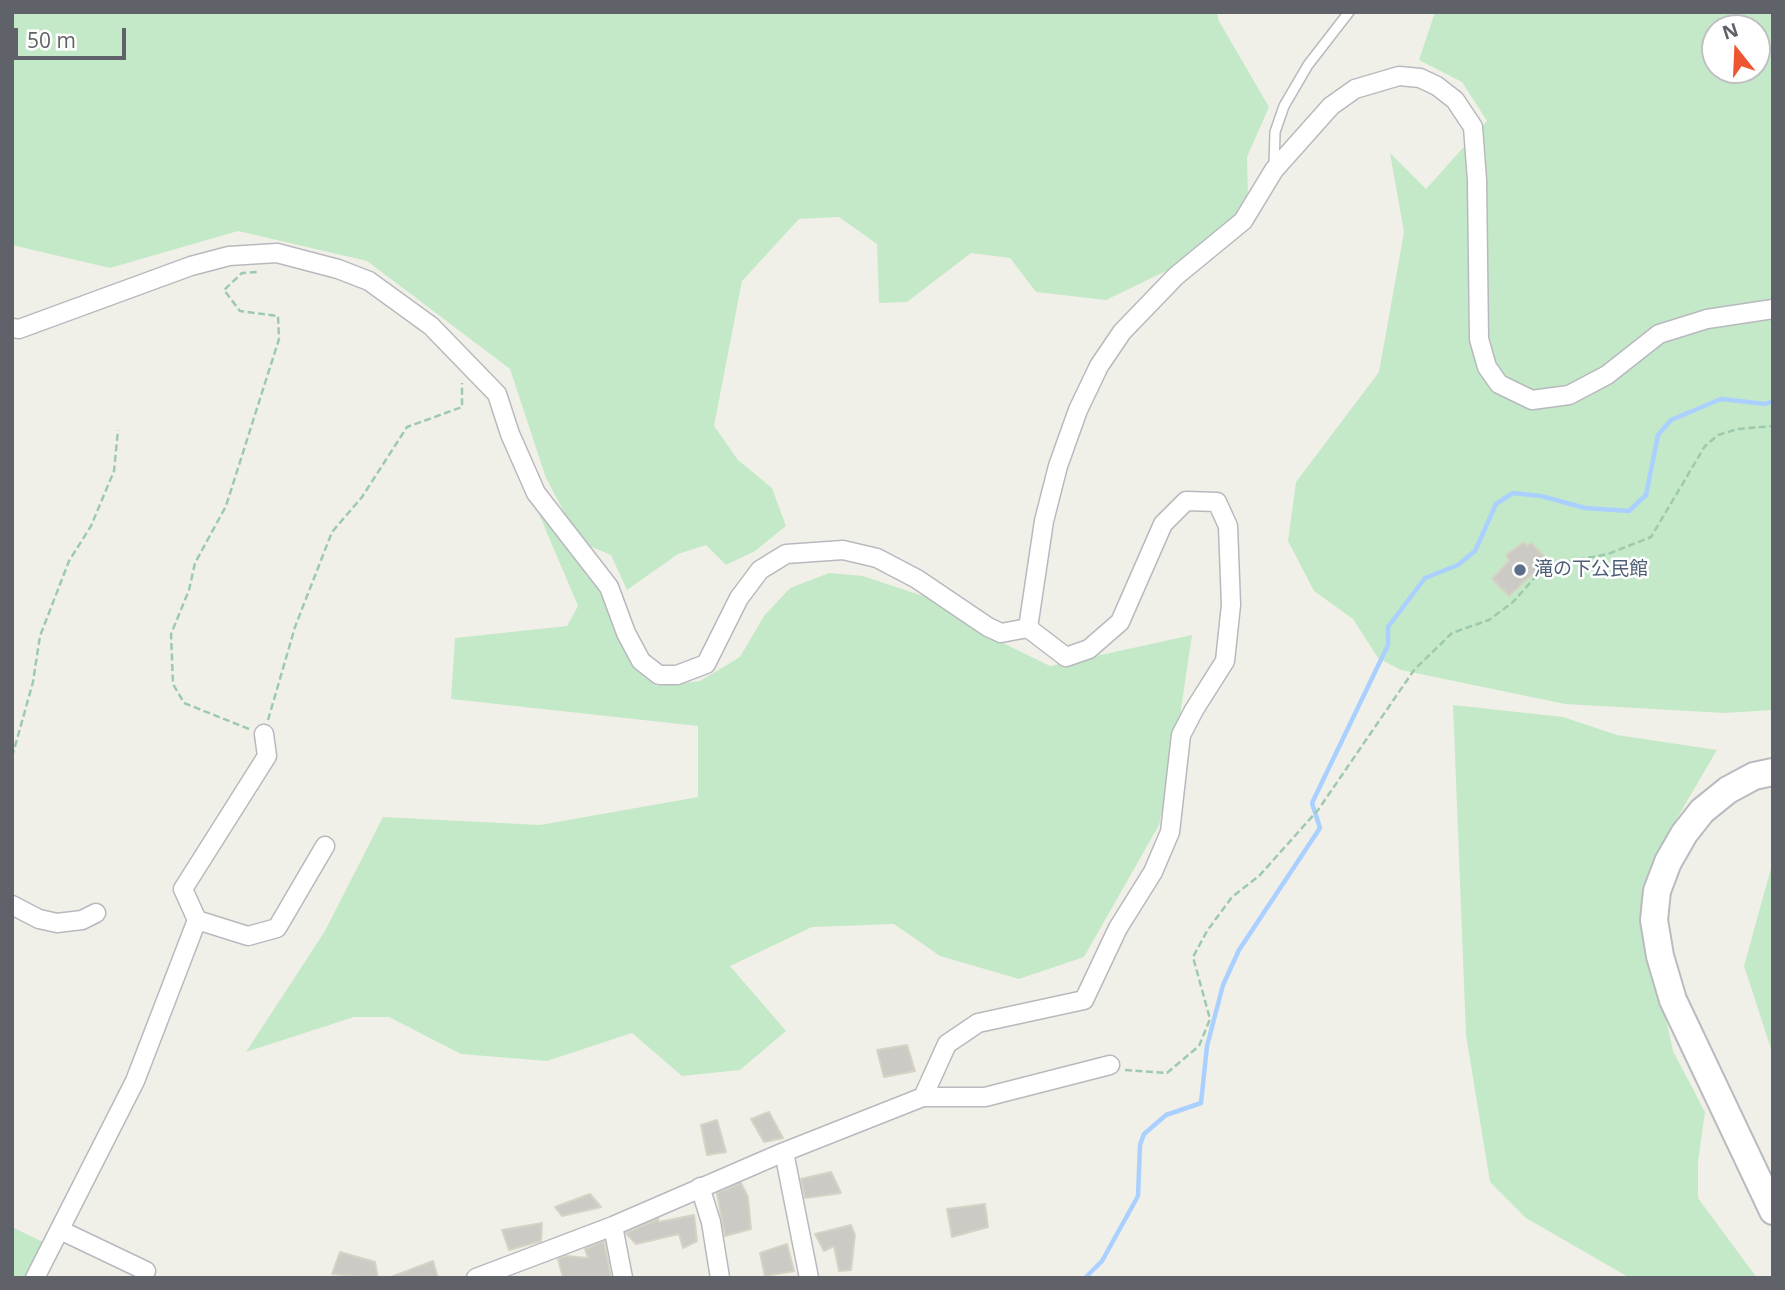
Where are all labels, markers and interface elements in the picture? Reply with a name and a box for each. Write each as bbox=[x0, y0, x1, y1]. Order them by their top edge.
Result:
scale bar bbox=[18, 14, 130, 58]
north arrow bbox=[1701, 14, 1771, 84]
text: N bbox=[1719, 16, 1741, 46]
text: 50 m bbox=[27, 26, 76, 54]
place label: 滝の下公民館 bbox=[1534, 559, 1648, 581]
marker: 滝の下公民館 bbox=[1512, 562, 1528, 578]

